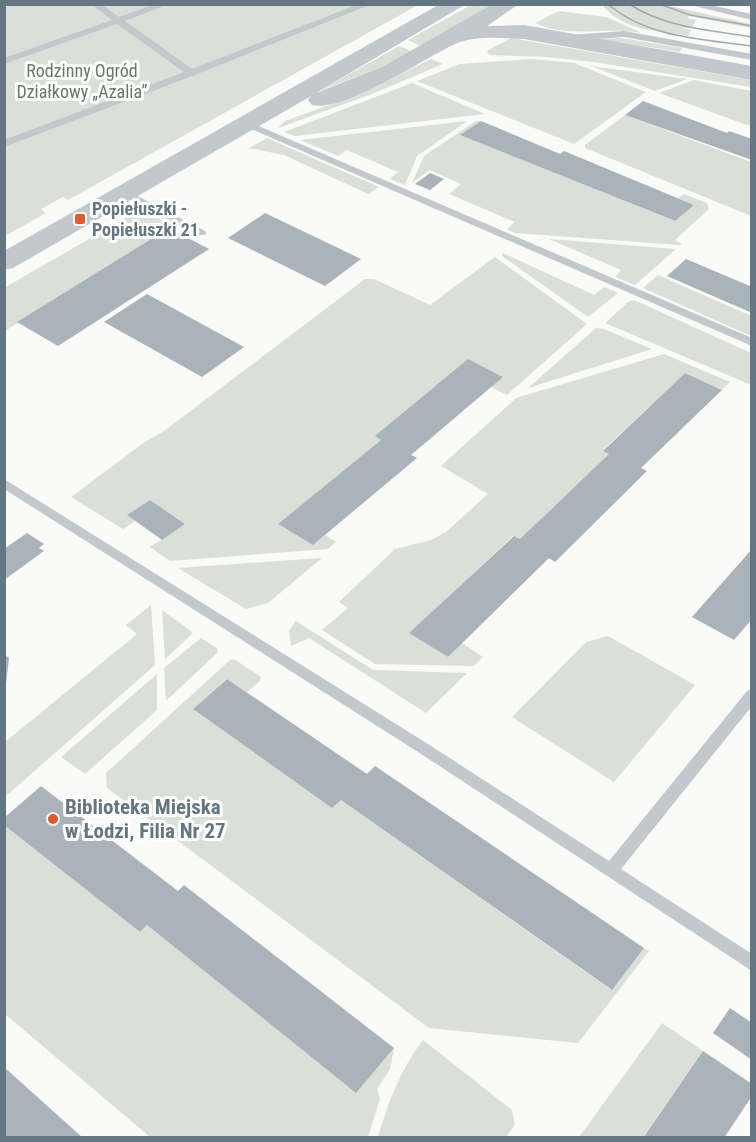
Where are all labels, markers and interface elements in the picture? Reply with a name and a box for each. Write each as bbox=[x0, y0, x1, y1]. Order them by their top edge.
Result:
park label: Rodzinny Ogród Działkowy „Azalia” bbox=[16, 60, 148, 102]
place label: Popiełuszki - Popiełuszki 21 bbox=[92, 198, 199, 240]
marker: Popiełuszki - Popiełuszki 21 bbox=[73, 212, 87, 226]
place label: Biblioteka Miejska w Łodzi, Filia Nr 27 bbox=[65, 795, 226, 843]
marker: Biblioteka Miejska w Łodzi, Filia Nr 27 bbox=[46, 812, 60, 826]

